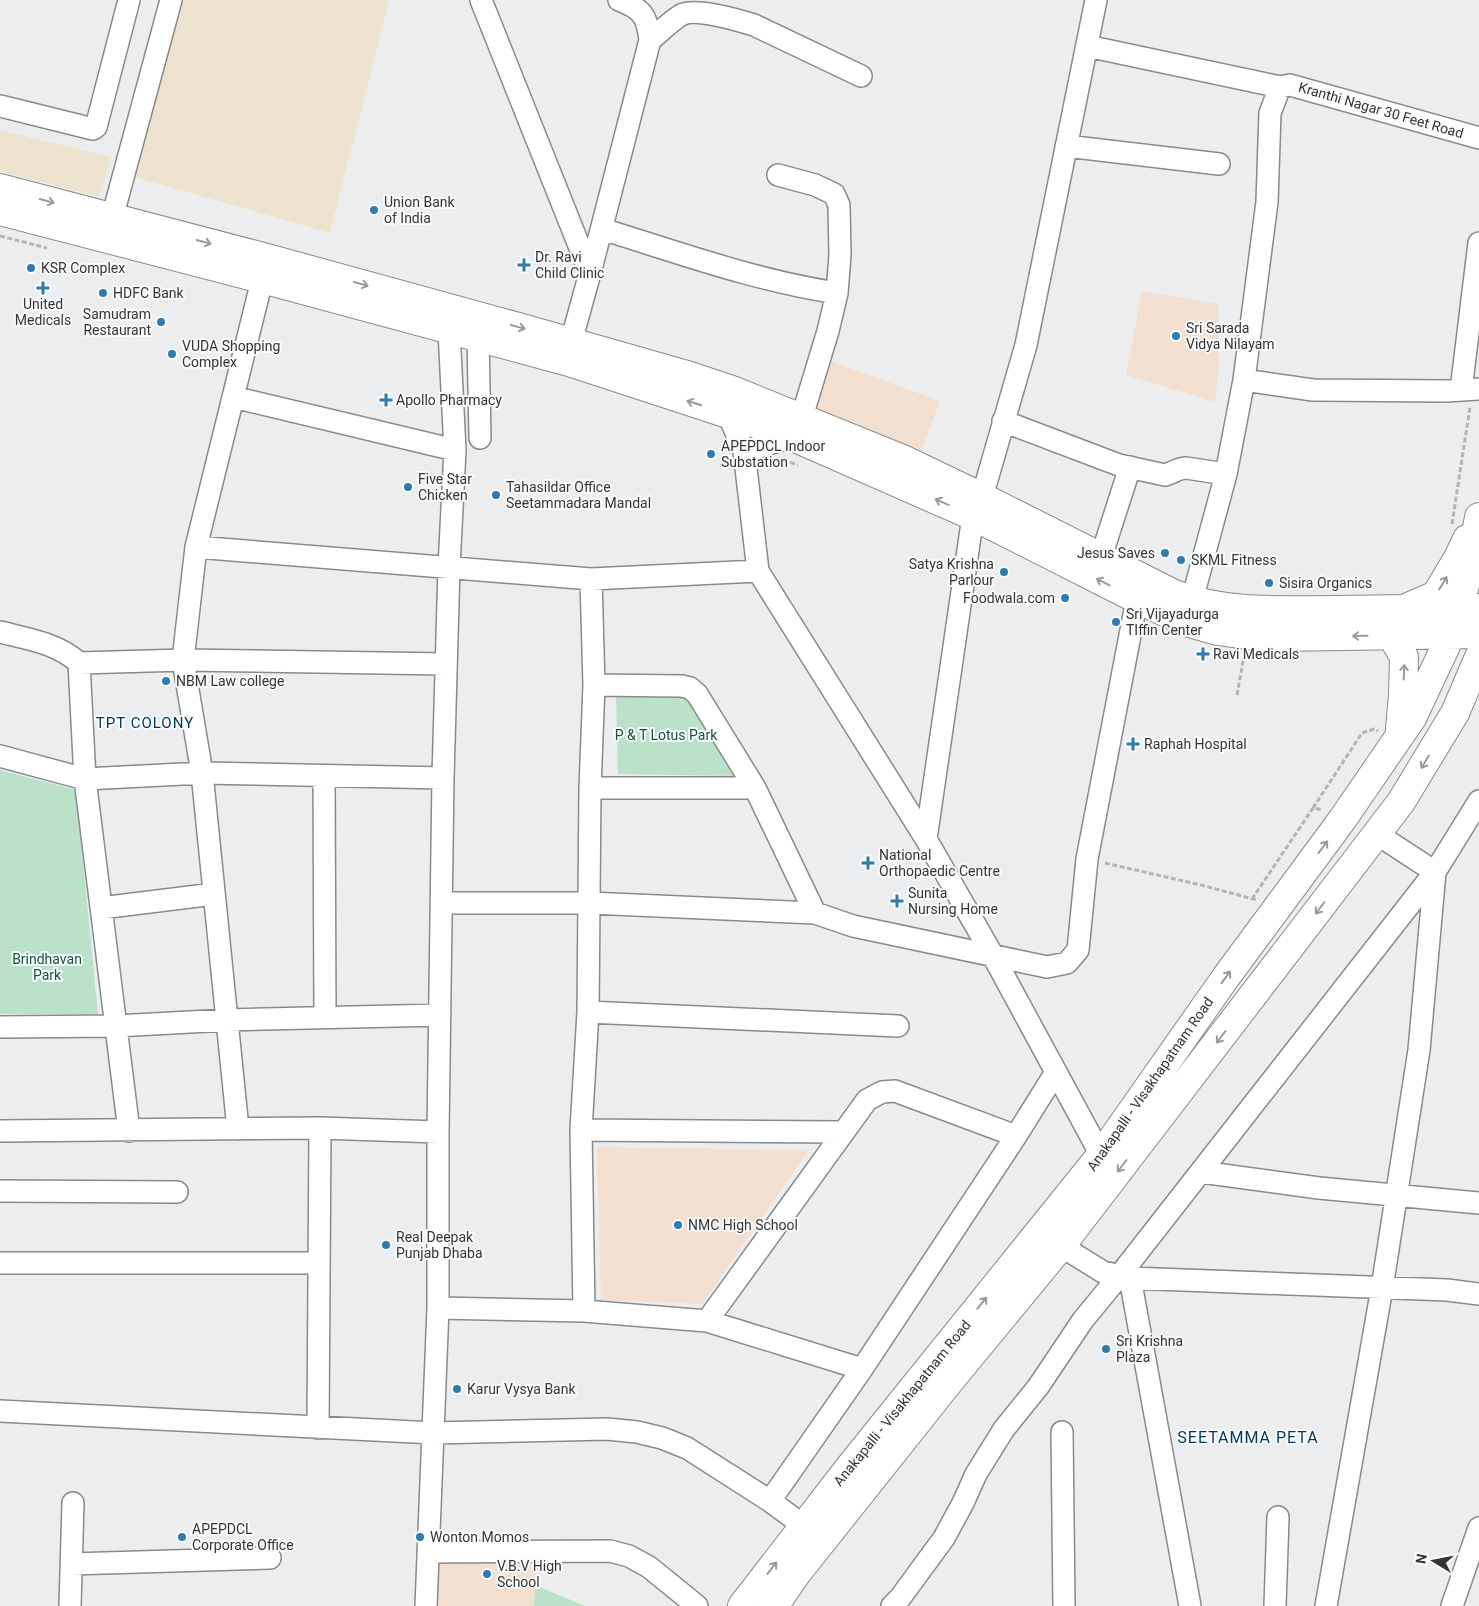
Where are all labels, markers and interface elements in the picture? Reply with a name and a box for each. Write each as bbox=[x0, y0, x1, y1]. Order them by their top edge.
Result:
street label: Kranthi Nagar 30 Feet Road bbox=[1297, 79, 1465, 141]
place label: Union Bank of India bbox=[384, 194, 455, 226]
one-way arrow bbox=[39, 197, 55, 206]
marker: Union Bank of India bbox=[368, 204, 380, 216]
one-way arrow bbox=[196, 237, 212, 247]
place label: Dr. Ravi Child Clinic bbox=[535, 249, 604, 281]
marker: Dr. Ravi Child Clinic bbox=[517, 258, 531, 272]
place label: KSR Complex bbox=[41, 260, 125, 276]
marker: KSR Complex bbox=[25, 262, 37, 274]
one-way arrow bbox=[353, 279, 369, 289]
marker: United Medicals bbox=[37, 282, 49, 294]
place label: HDFC Bank bbox=[113, 285, 185, 301]
marker: HDFC Bank bbox=[97, 287, 109, 299]
place label: United Medicals bbox=[15, 296, 71, 328]
place label: Samudram Restaurant bbox=[83, 306, 151, 338]
marker: Samudram Restaurant bbox=[155, 316, 167, 328]
place label: Sri Sarada Vidya Nilayam bbox=[1186, 320, 1275, 352]
one-way arrow bbox=[510, 322, 526, 332]
marker: Sri Sarada Vidya Nilayam bbox=[1170, 330, 1182, 342]
place label: VUDA Shopping Complex bbox=[182, 338, 280, 370]
marker: VUDA Shopping Complex bbox=[166, 348, 178, 360]
place label: Apollo Pharmacy bbox=[396, 392, 502, 408]
marker: Apollo Pharmacy bbox=[380, 394, 392, 406]
one-way arrow bbox=[686, 398, 702, 408]
place label: APEPDCL Indoor Substation bbox=[721, 438, 825, 470]
marker: APEPDCL Indoor Substation bbox=[705, 448, 717, 460]
place label: Five Star Chicken bbox=[418, 471, 472, 503]
place label: Tahasildar Office Seetammadara Mandal bbox=[506, 479, 651, 511]
marker: Five Star Chicken bbox=[402, 481, 414, 493]
marker: Tahasildar Office Seetammadara Mandal bbox=[490, 489, 502, 501]
one-way arrow bbox=[935, 497, 950, 507]
place label: Jesus Saves bbox=[1077, 545, 1155, 561]
marker: Jesus Saves bbox=[1159, 547, 1171, 559]
place label: SKML Fitness bbox=[1191, 552, 1277, 568]
marker: SKML Fitness bbox=[1175, 554, 1187, 566]
place label: Satya Krishna Parlour bbox=[909, 556, 994, 588]
marker: Satya Krishna Parlour bbox=[998, 566, 1010, 578]
place label: Sisira Organics bbox=[1279, 575, 1372, 591]
one-way arrow bbox=[1438, 576, 1448, 590]
one-way arrow bbox=[1096, 577, 1111, 587]
marker: Sisira Organics bbox=[1263, 577, 1275, 589]
place label: Foodwala.com bbox=[963, 590, 1055, 606]
marker: Foodwala.com bbox=[1059, 592, 1071, 604]
place label: Sri Vijayadurga TIffin Center bbox=[1126, 606, 1219, 638]
marker: Sri Vijayadurga TIffin Center bbox=[1110, 616, 1122, 628]
one-way arrow bbox=[1353, 632, 1369, 641]
place label: Ravi Medicals bbox=[1213, 646, 1299, 662]
marker: Ravi Medicals bbox=[1197, 648, 1209, 660]
one-way arrow bbox=[1399, 664, 1409, 680]
place label: NBM Law college bbox=[176, 673, 284, 689]
marker: NBM Law college bbox=[160, 675, 172, 687]
district label: TPT COLONY bbox=[96, 714, 194, 732]
park label: P & T Lotus Park bbox=[615, 727, 718, 743]
place label: Raphah Hospital bbox=[1144, 736, 1247, 752]
marker: Raphah Hospital bbox=[1126, 737, 1140, 751]
one-way arrow bbox=[1420, 755, 1430, 769]
one-way arrow bbox=[1317, 841, 1328, 854]
place label: National Orthopaedic Centre bbox=[879, 847, 1000, 879]
marker: National Orthopaedic Centre bbox=[861, 856, 875, 870]
place label: Sunita Nursing Home bbox=[908, 885, 998, 917]
marker: Sunita Nursing Home bbox=[890, 894, 904, 908]
one-way arrow bbox=[1315, 901, 1325, 915]
park label: Brindhavan Park bbox=[12, 951, 82, 983]
one-way arrow bbox=[1221, 970, 1231, 984]
street label: Anakapalli - Visakhapatnam Road bbox=[1084, 994, 1216, 1174]
one-way arrow bbox=[1216, 1030, 1227, 1043]
one-way arrow bbox=[1117, 1159, 1128, 1172]
place label: NMC High School bbox=[688, 1217, 798, 1233]
marker: NMC High School bbox=[672, 1219, 684, 1231]
place label: Real Deepak Punjab Dhaba bbox=[396, 1229, 483, 1261]
marker: Real Deepak Punjab Dhaba bbox=[380, 1239, 392, 1251]
one-way arrow bbox=[976, 1297, 987, 1310]
street label: Anakapalli - Visakhapatnam Road bbox=[830, 1317, 974, 1489]
place label: Sri Krishna Plaza bbox=[1116, 1333, 1183, 1365]
marker: Sri Krishna Plaza bbox=[1100, 1343, 1112, 1355]
place label: Karur Vysya Bank bbox=[467, 1381, 576, 1397]
marker: Karur Vysya Bank bbox=[451, 1383, 463, 1395]
district label: SEETAMMA PETA bbox=[1177, 1428, 1319, 1447]
place label: APEPDCL Corporate Office bbox=[192, 1521, 294, 1553]
place label: Wonton Momos bbox=[430, 1529, 529, 1545]
marker: APEPDCL Corporate Office bbox=[176, 1531, 188, 1543]
marker: Wonton Momos bbox=[414, 1531, 426, 1543]
north arrow bbox=[1409, 1536, 1459, 1586]
text: N bbox=[1412, 1552, 1430, 1565]
place label: V.B.V High School bbox=[497, 1558, 562, 1590]
one-way arrow bbox=[766, 1561, 777, 1574]
marker: V.B.V High School bbox=[481, 1568, 493, 1580]

